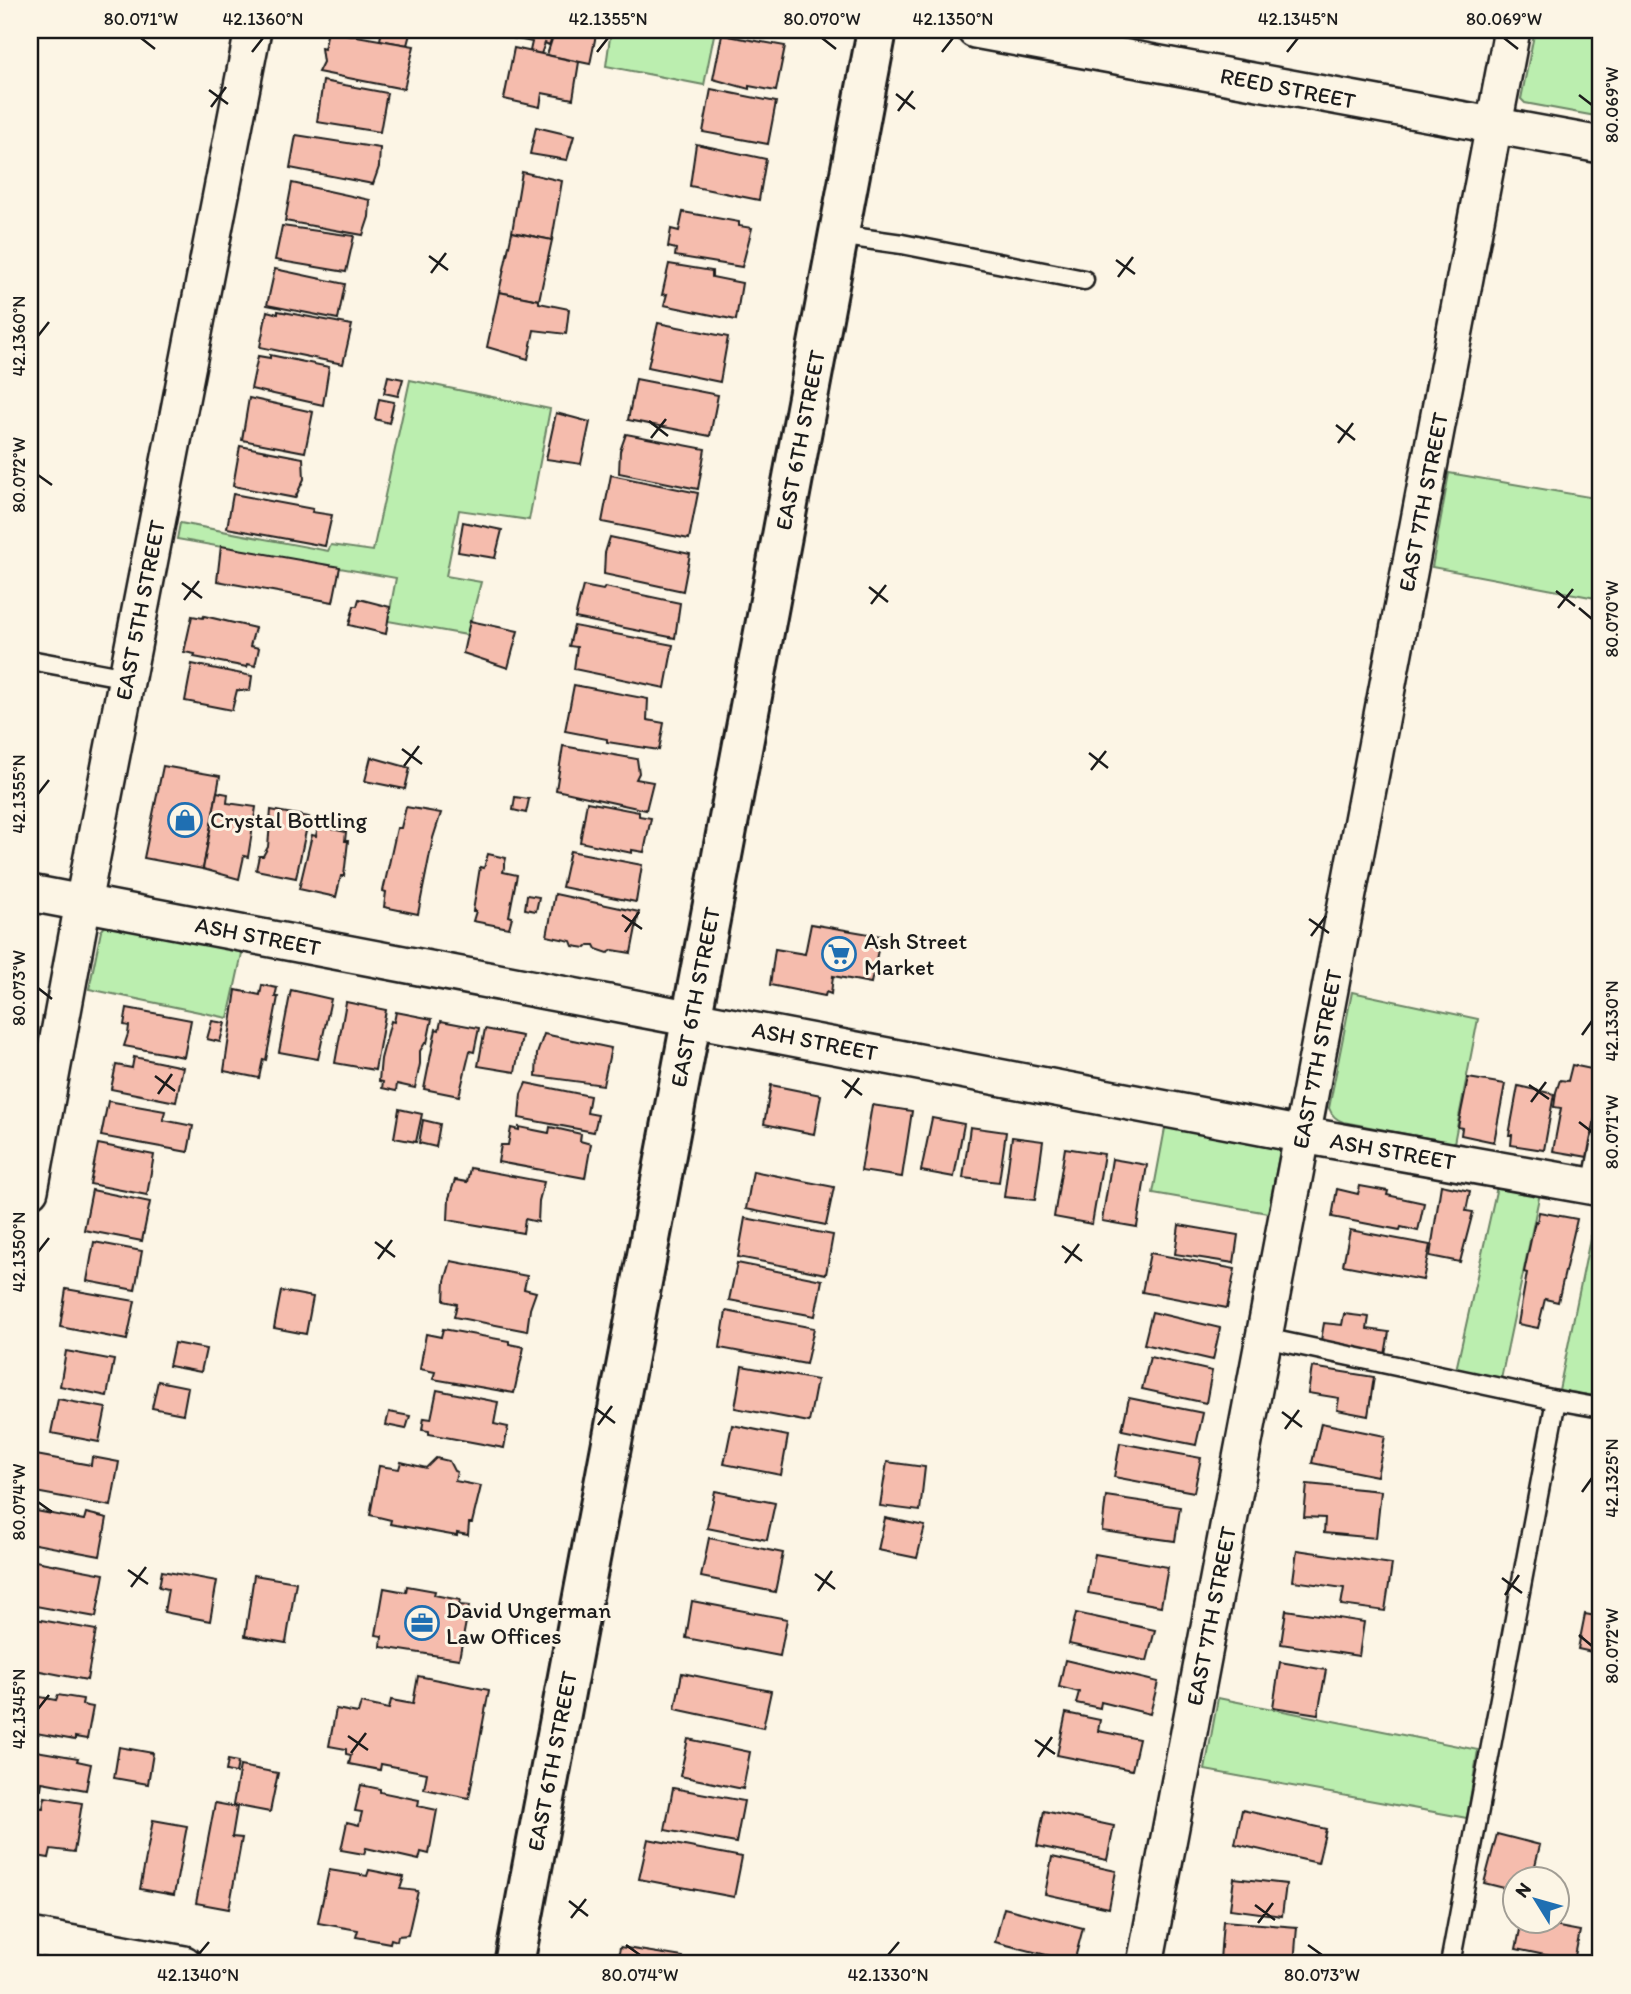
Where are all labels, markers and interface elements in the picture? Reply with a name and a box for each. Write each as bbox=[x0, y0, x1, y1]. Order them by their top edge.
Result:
text: 80.071°W bbox=[104, 8, 178, 30]
text: 42.1360°N bbox=[223, 8, 303, 30]
text: 42.1355°N bbox=[568, 8, 648, 30]
text: 80.070°W bbox=[783, 8, 861, 30]
text: 42.1350°N bbox=[913, 8, 993, 30]
text: 42.1345°N bbox=[1258, 8, 1338, 30]
text: 80.069°W bbox=[1466, 8, 1542, 30]
street label: REED STREET bbox=[1218, 61, 1358, 115]
text: 80.069°W bbox=[1601, 67, 1623, 143]
text: 42.1360°N bbox=[8, 296, 30, 376]
street label: EAST 6TH STREET bbox=[769, 348, 831, 532]
street label: EAST 7TH STREET bbox=[1392, 410, 1454, 594]
text: 80.072°W bbox=[8, 437, 30, 513]
street label: EAST 5TH STREET bbox=[109, 518, 171, 702]
text: 80.070°W bbox=[1601, 580, 1623, 658]
text: 42.1355°N bbox=[8, 754, 30, 834]
shop icon: Crystal Bottling bbox=[166, 801, 204, 839]
place label: Crystal Bottling bbox=[210, 806, 367, 834]
street label: EAST 6TH STREET bbox=[664, 905, 726, 1089]
street label: ASH STREET bbox=[193, 910, 323, 962]
place label: Ash Street Market bbox=[864, 927, 967, 981]
supermarket icon: Ash Street Market bbox=[820, 935, 858, 973]
text: 80.073°W bbox=[8, 950, 30, 1026]
street label: EAST 7TH STREET bbox=[1286, 967, 1348, 1151]
text: 42.1330°N bbox=[1601, 980, 1623, 1062]
street label: ASH STREET bbox=[750, 1015, 880, 1067]
text: 80.071°W bbox=[1601, 1095, 1623, 1169]
street label: ASH STREET bbox=[1328, 1126, 1458, 1176]
text: 42.1350°N bbox=[8, 1212, 30, 1292]
text: 42.1325°N bbox=[1601, 1438, 1623, 1518]
text: 80.074°W bbox=[8, 1464, 30, 1540]
street label: EAST 7TH STREET bbox=[1180, 1524, 1242, 1708]
place label: David Ungerman Law Offices bbox=[446, 1596, 611, 1650]
office icon: David Ungerman Law Offices bbox=[403, 1604, 441, 1642]
text: 80.072°W bbox=[1601, 1608, 1623, 1684]
text: 42.1345°N bbox=[8, 1669, 30, 1749]
street label: EAST 6TH STREET bbox=[521, 1669, 583, 1853]
north arrow bbox=[1502, 1864, 1572, 1934]
text: N bbox=[1510, 1878, 1536, 1902]
text: 42.1340°N bbox=[157, 1964, 239, 1986]
text: 80.074°W bbox=[602, 1964, 678, 1986]
text: 42.1330°N bbox=[847, 1964, 929, 1986]
text: 80.073°W bbox=[1284, 1964, 1360, 1986]

